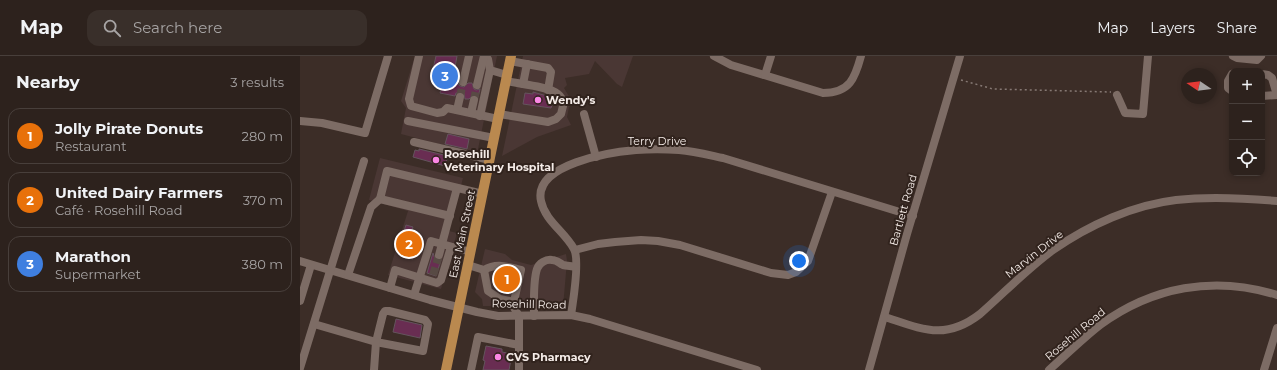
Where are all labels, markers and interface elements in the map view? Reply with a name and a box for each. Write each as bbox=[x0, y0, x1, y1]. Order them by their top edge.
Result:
search box bbox=[87, 10, 367, 46]
text: Map bbox=[20, 16, 63, 39]
icon: search bbox=[101, 17, 123, 39]
text: Search here bbox=[133, 18, 222, 37]
text: Map bbox=[1097, 19, 1128, 37]
text: Layers bbox=[1150, 19, 1195, 37]
text: Share bbox=[1217, 19, 1257, 37]
pin: 3 bbox=[432, 61, 458, 91]
north arrow bbox=[1181, 68, 1217, 104]
map controls bbox=[1229, 68, 1265, 176]
button: + bbox=[1229, 68, 1265, 104]
text: Nearby bbox=[16, 72, 80, 92]
text: 3 results bbox=[230, 74, 284, 90]
place label: Wendy's bbox=[546, 93, 595, 107]
marker: Wendy's bbox=[533, 95, 543, 105]
button: − bbox=[1229, 104, 1265, 140]
text: Jolly Pirate Donuts bbox=[55, 119, 203, 138]
text: 1 bbox=[27, 128, 33, 144]
text: 280 m bbox=[242, 128, 283, 144]
street label: Terry Drive bbox=[628, 134, 687, 148]
text: Restaurant bbox=[55, 138, 126, 154]
button: locate bbox=[1229, 140, 1265, 176]
place label: Rosehill Veterinary Hospital bbox=[443, 147, 554, 174]
marker: Rosehill Veterinary Hospital bbox=[431, 155, 441, 165]
street label: Bartlett Road bbox=[886, 173, 920, 247]
text: United Dairy Farmers bbox=[55, 183, 223, 202]
street label: East Main Street bbox=[446, 188, 478, 279]
text: 2 bbox=[26, 192, 34, 208]
text: 370 m bbox=[243, 192, 283, 208]
text: Café · Rosehill Road bbox=[55, 202, 182, 218]
street label: Marvin Drive bbox=[1002, 227, 1066, 281]
pin: 2 bbox=[396, 229, 422, 259]
text: Marathon bbox=[55, 247, 131, 266]
your location bbox=[789, 251, 809, 271]
text: 3 bbox=[26, 256, 34, 272]
text: 380 m bbox=[242, 256, 283, 272]
pin: 1 bbox=[494, 264, 520, 294]
text: Supermarket bbox=[55, 266, 141, 282]
street label: Rosehill Road bbox=[491, 296, 567, 312]
street label: Rosehill Road bbox=[1042, 305, 1108, 363]
place label: CVS Pharmacy bbox=[506, 350, 591, 364]
marker: CVS Pharmacy bbox=[493, 352, 503, 362]

